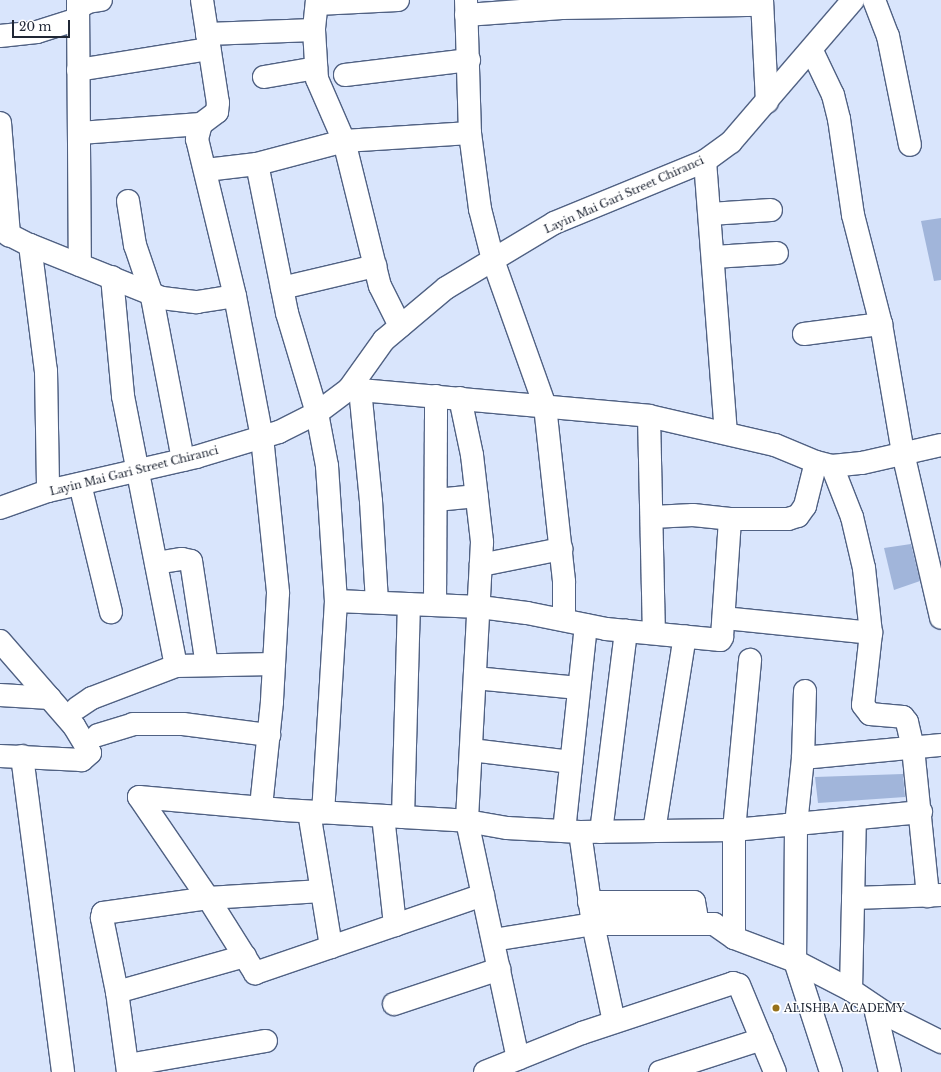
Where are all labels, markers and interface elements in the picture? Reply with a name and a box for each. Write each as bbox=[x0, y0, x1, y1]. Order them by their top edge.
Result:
scale bar bbox=[14, 12, 72, 38]
text: 20 m bbox=[19, 19, 51, 34]
street label: Layin Mai Gari Street Chiranci bbox=[542, 154, 706, 236]
street label: Layin Mai Gari Street Chiranci bbox=[48, 444, 220, 498]
place label: ALISHBA ACADEMY bbox=[784, 1001, 905, 1015]
marker: ALISHBA ACADEMY bbox=[771, 1003, 781, 1013]

